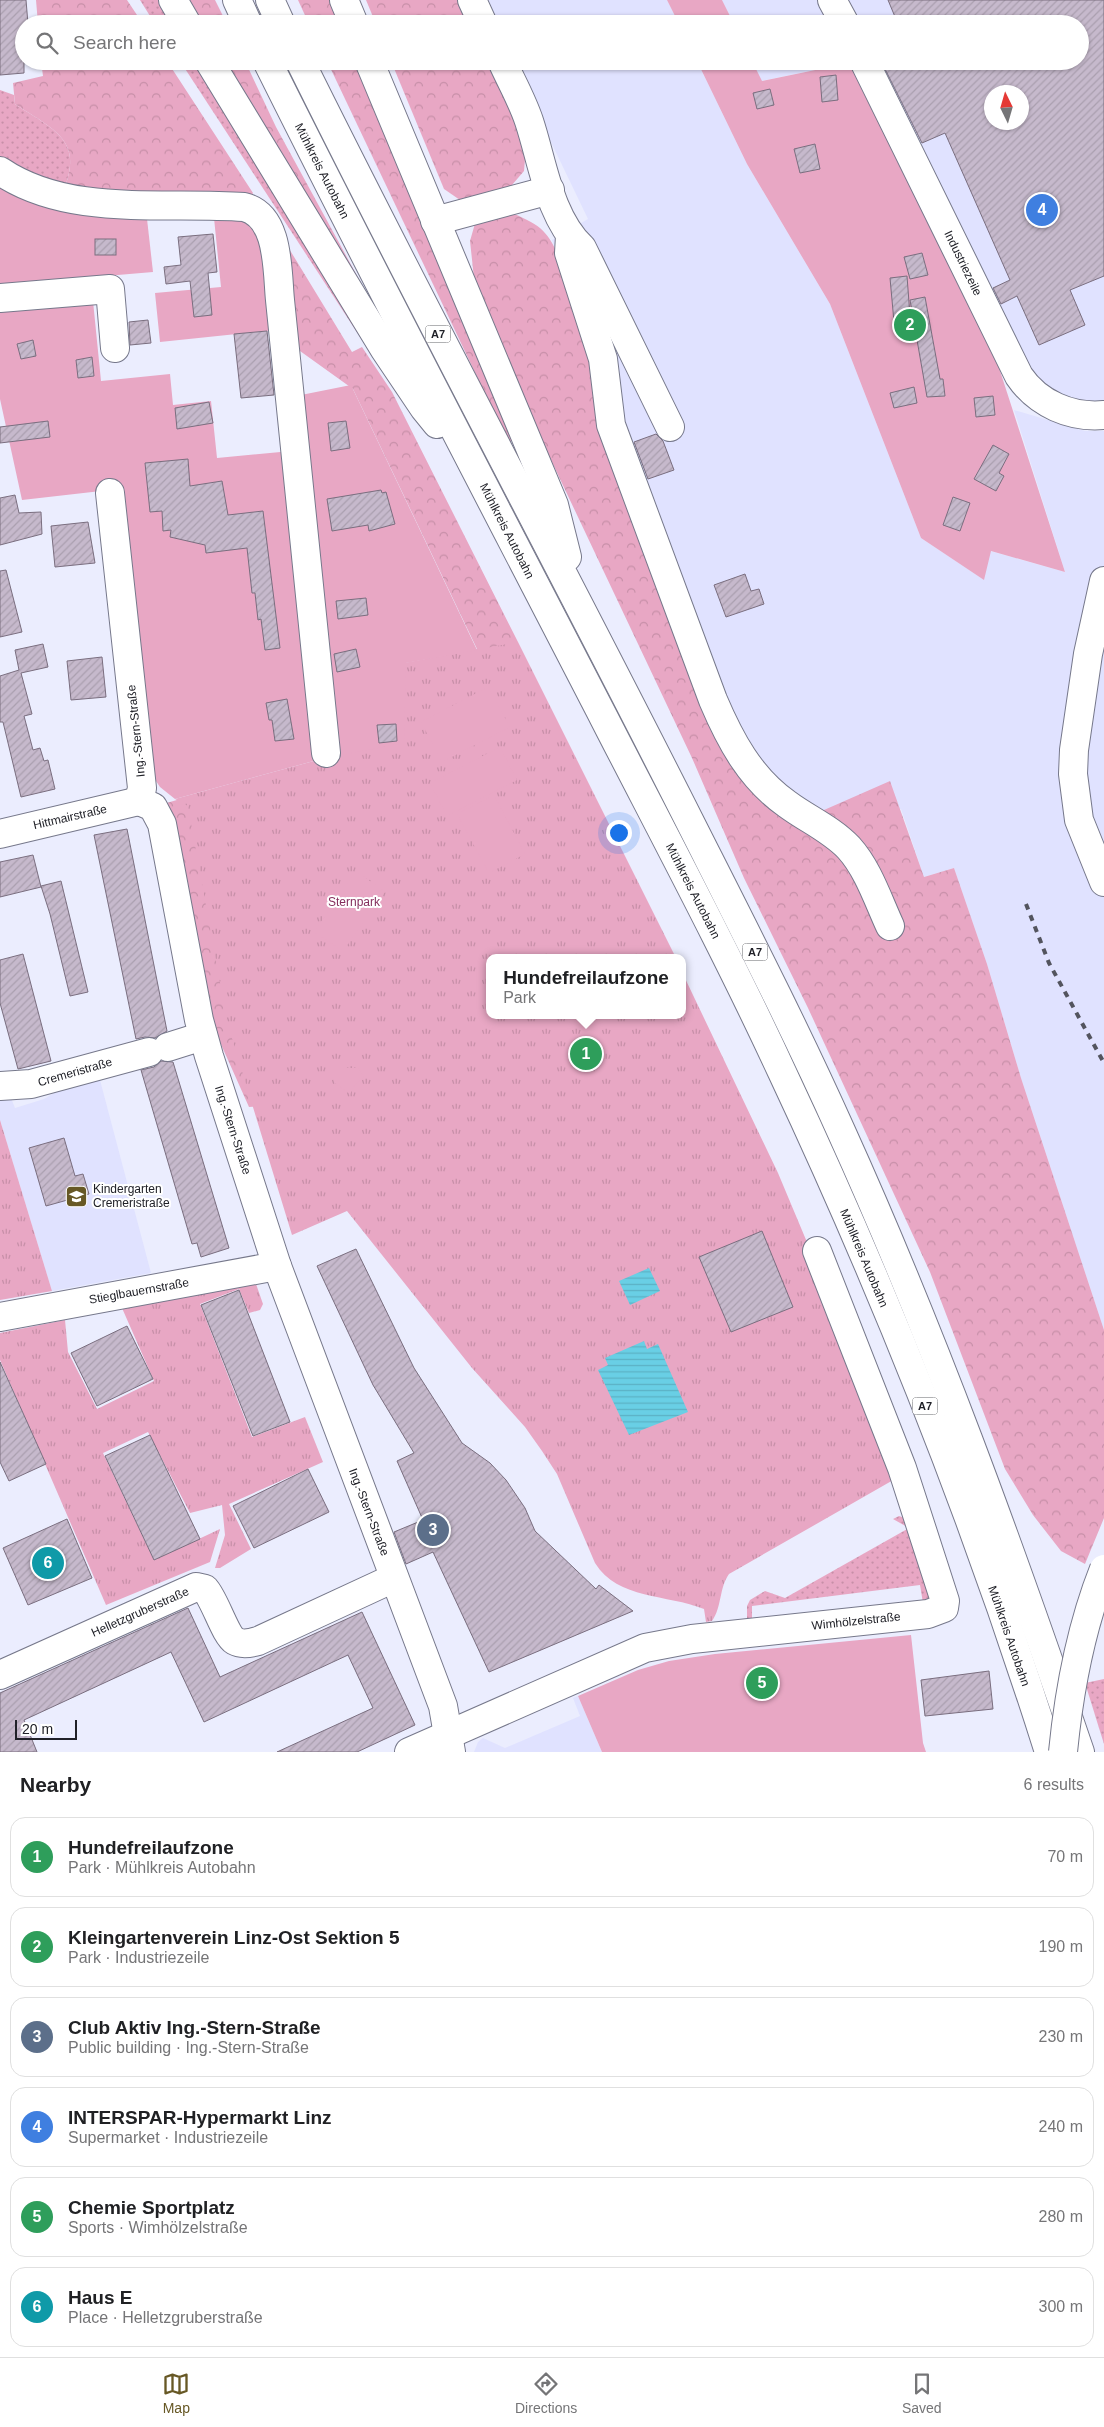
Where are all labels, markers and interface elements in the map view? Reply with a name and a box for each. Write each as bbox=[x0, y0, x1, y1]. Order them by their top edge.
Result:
search box bbox=[15, 15, 1089, 70]
icon: search bbox=[33, 29, 61, 57]
text: Search here bbox=[73, 32, 177, 53]
north arrow bbox=[984, 85, 1029, 130]
street label: Mühlkreis Autobahn bbox=[292, 121, 352, 221]
pin: 4 bbox=[1026, 191, 1058, 229]
street label: Industriezeile bbox=[941, 228, 985, 298]
pin: 2 bbox=[894, 306, 926, 344]
road number: A7 bbox=[426, 326, 450, 342]
street label: Mühlkreis Autobahn bbox=[477, 481, 537, 581]
street label: Ing.-Stern-Straße bbox=[124, 684, 148, 778]
street label: Hittmairstraße bbox=[32, 802, 109, 832]
your location bbox=[606, 820, 632, 846]
street label: Mühlkreis Autobahn bbox=[663, 841, 723, 941]
park label: Sternpark bbox=[328, 895, 381, 909]
road number: A7 bbox=[742, 944, 768, 960]
popup bbox=[486, 954, 686, 1019]
text: Hundefreilaufzone bbox=[503, 967, 669, 988]
text: Park bbox=[503, 989, 536, 1006]
pin: 1 bbox=[570, 1035, 602, 1073]
street label: Cremeristraße bbox=[36, 1055, 114, 1089]
street label: Ing.-Stern-Straße bbox=[212, 1084, 254, 1177]
place label: Kindergarten Cremeristraße bbox=[93, 1182, 170, 1210]
school or university icon: Kindergarten Cremeristraße bbox=[65, 1184, 89, 1208]
street label: Mühlkreis Autobahn bbox=[837, 1207, 891, 1309]
street label: Stieglbauernstraße bbox=[88, 1275, 190, 1307]
road number: A7 bbox=[912, 1398, 938, 1414]
street label: Ing.-Stern-Straße bbox=[346, 1466, 392, 1558]
pin: 3 bbox=[417, 1511, 449, 1549]
pin: 6 bbox=[32, 1544, 64, 1582]
street label: Helletzgruberstraße bbox=[89, 1584, 191, 1640]
street label: Mühlkreis Autobahn bbox=[985, 1584, 1033, 1688]
street label: Wimhölzelstraße bbox=[811, 1609, 901, 1633]
pin: 5 bbox=[746, 1664, 778, 1702]
scale bar bbox=[15, 1717, 78, 1740]
text: 20 m bbox=[22, 1721, 53, 1737]
text: Nearby bbox=[20, 1773, 91, 1796]
text: 6 results bbox=[1024, 1776, 1084, 1793]
text: Hundefreilaufzone bbox=[68, 1837, 234, 1858]
text: 1 bbox=[33, 1848, 41, 1865]
text: 70 m bbox=[1047, 1848, 1083, 1865]
text: Park · Mühlkreis Autobahn bbox=[68, 1859, 256, 1876]
text: Kleingartenverein Linz-Ost Sektion 5 bbox=[68, 1927, 400, 1948]
text: 2 bbox=[33, 1938, 41, 1955]
text: 190 m bbox=[1039, 1938, 1083, 1955]
text: Park · Industriezeile bbox=[68, 1949, 209, 1966]
text: Club Aktiv Ing.-Stern-Straße bbox=[68, 2017, 321, 2038]
text: 3 bbox=[33, 2028, 41, 2045]
text: 230 m bbox=[1039, 2028, 1083, 2045]
text: Public building · Ing.-Stern-Straße bbox=[68, 2039, 309, 2056]
text: INTERSPAR-Hypermarkt Linz bbox=[68, 2107, 332, 2128]
text: 4 bbox=[33, 2118, 41, 2135]
text: 240 m bbox=[1039, 2118, 1083, 2135]
text: Supermarket · Industriezeile bbox=[68, 2129, 268, 2146]
text: Chemie Sportplatz bbox=[68, 2197, 235, 2218]
text: 5 bbox=[33, 2208, 41, 2225]
text: 280 m bbox=[1039, 2208, 1083, 2225]
text: Sports · Wimhölzelstraße bbox=[68, 2219, 248, 2236]
text: Haus E bbox=[68, 2287, 132, 2308]
text: 6 bbox=[33, 2298, 41, 2315]
text: 300 m bbox=[1039, 2298, 1083, 2315]
text: Place · Helletzgruberstraße bbox=[68, 2309, 263, 2326]
tab: Map bbox=[162, 2370, 190, 2416]
tab: Directions bbox=[515, 2370, 577, 2416]
tab: Saved bbox=[902, 2370, 942, 2416]

